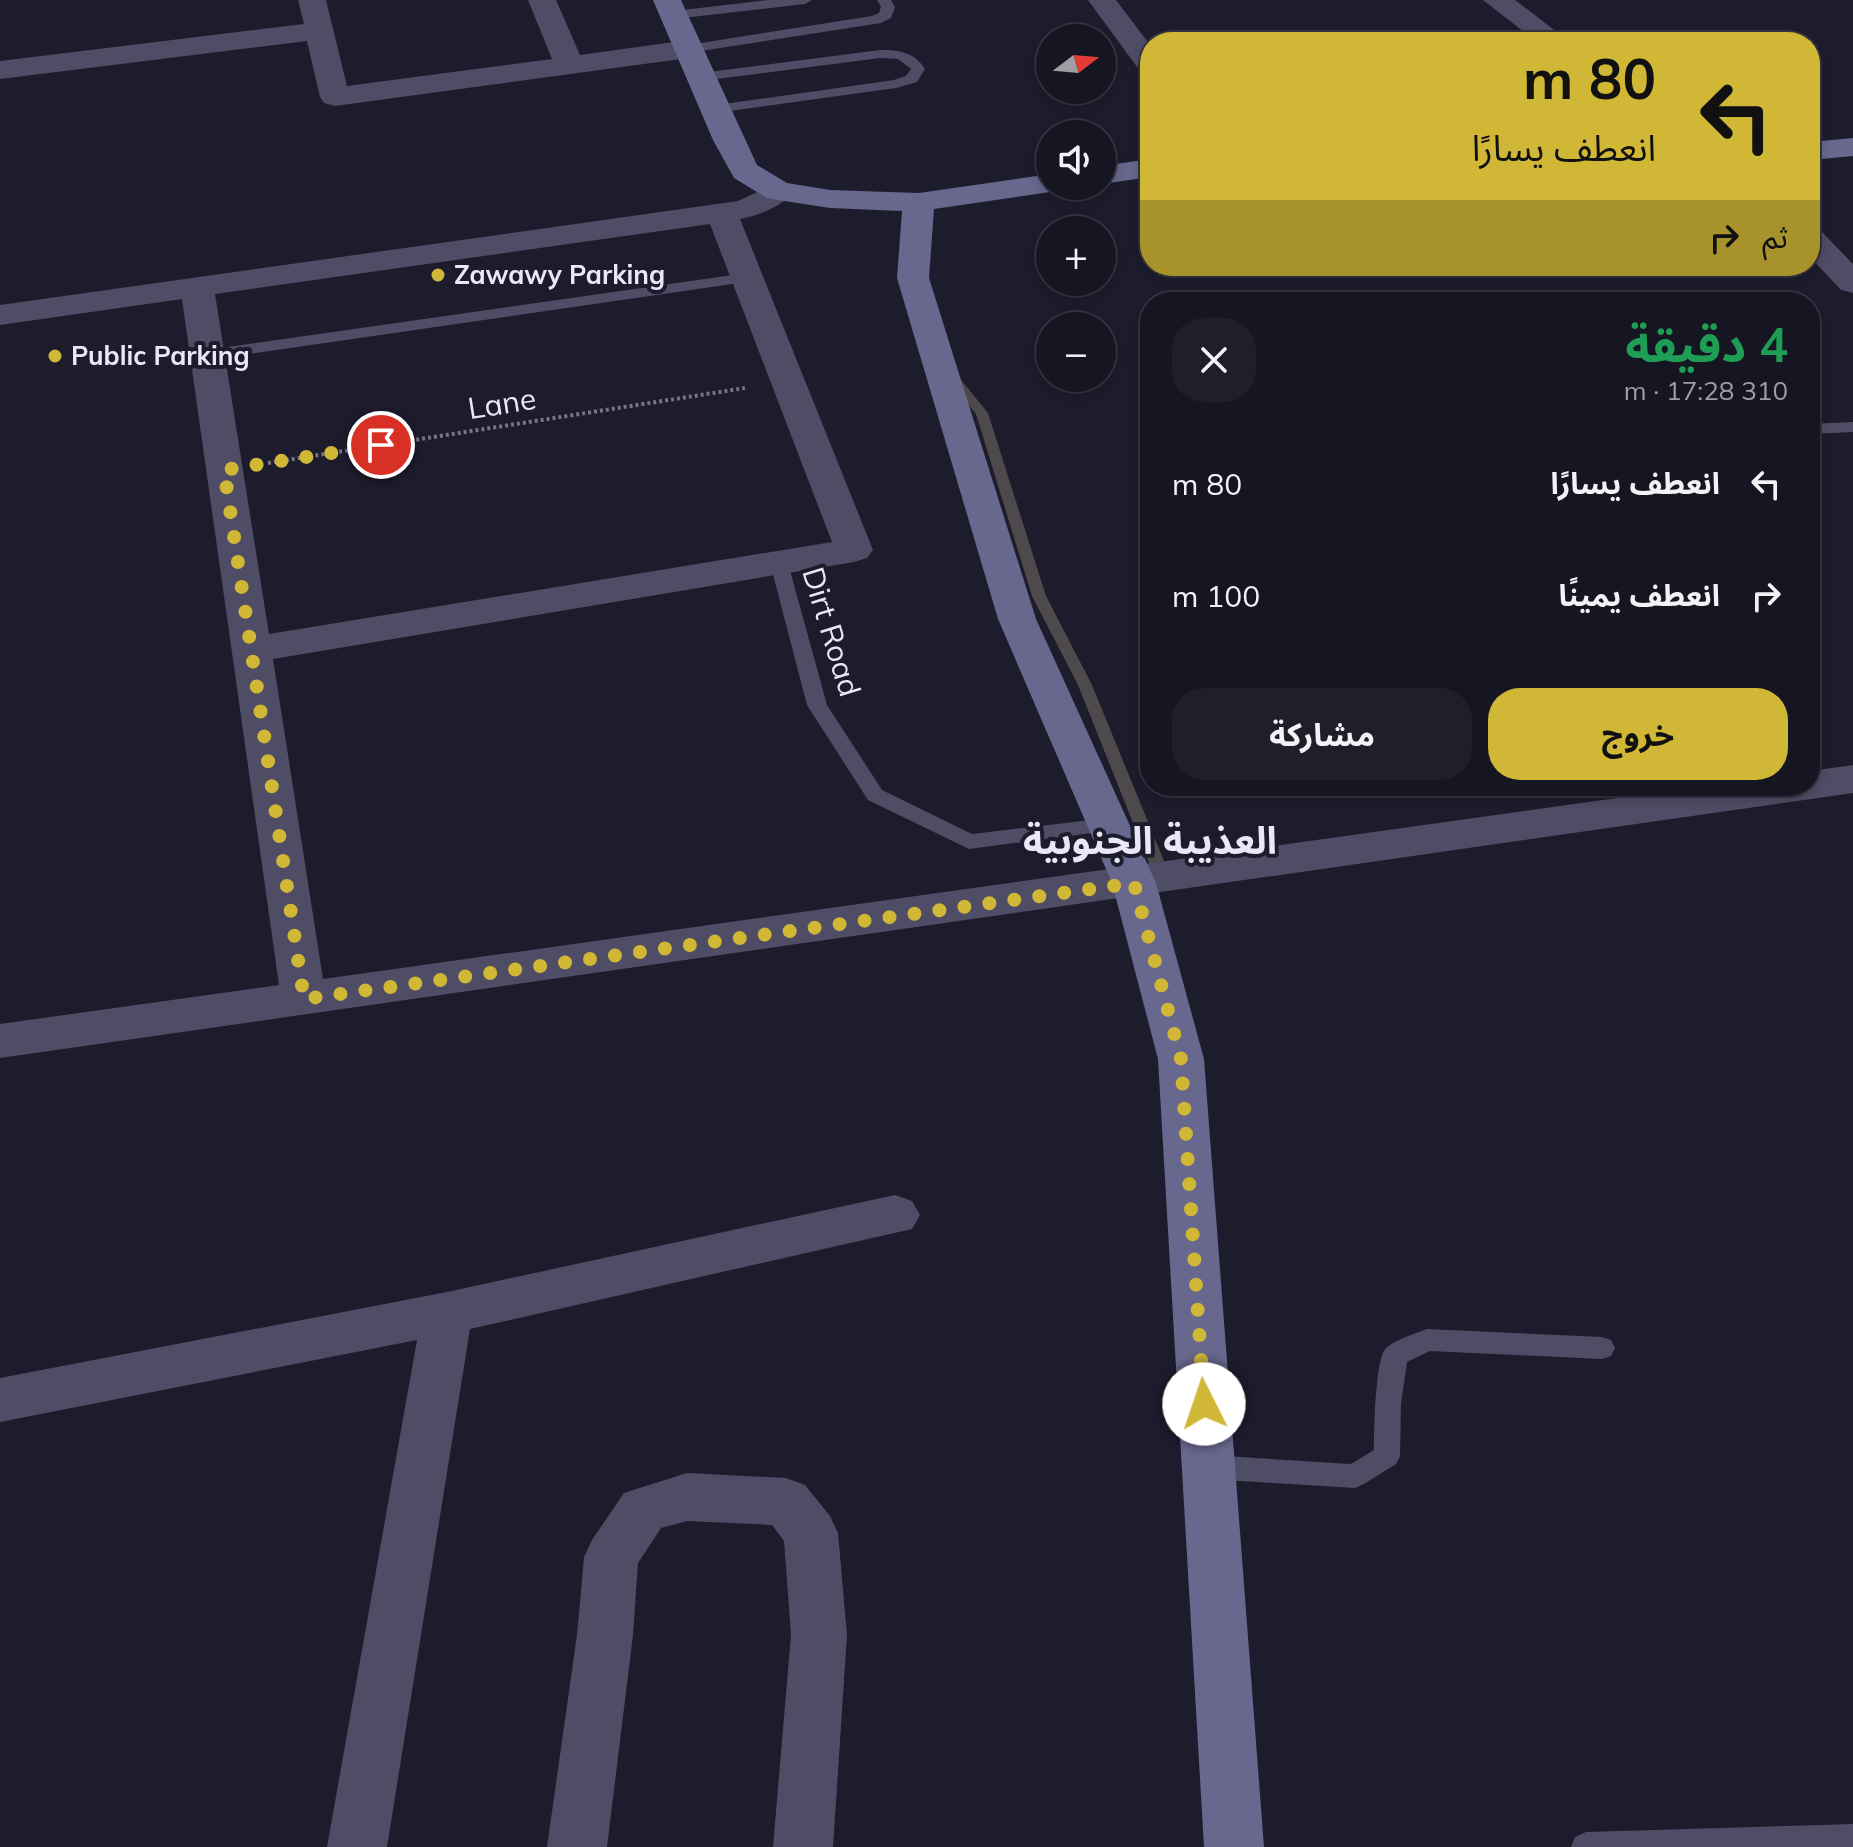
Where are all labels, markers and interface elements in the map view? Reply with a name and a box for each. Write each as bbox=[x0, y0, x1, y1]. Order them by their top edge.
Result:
north arrow bbox=[1036, 24, 1116, 104]
map controls bbox=[1036, 24, 1116, 392]
text: 80 m bbox=[1523, 43, 1656, 113]
icon: left bbox=[1684, 64, 1788, 168]
button: sound bbox=[1036, 120, 1116, 200]
text: انعطف يسارًا bbox=[1472, 125, 1656, 170]
button: + bbox=[1036, 216, 1116, 296]
icon: right bbox=[1702, 216, 1746, 260]
text: ثم bbox=[1762, 218, 1788, 256]
place label: Zawawy Parking bbox=[454, 258, 665, 291]
marker: Zawawy Parking bbox=[429, 266, 447, 284]
button: − bbox=[1036, 312, 1116, 392]
text: 4 دقيقة bbox=[1625, 314, 1788, 374]
button: close bbox=[1172, 318, 1256, 402]
place label: Public Parking bbox=[71, 339, 250, 372]
marker: Public Parking bbox=[46, 347, 64, 365]
text: 310 m · 17:28 bbox=[1624, 374, 1788, 407]
street label: Lane bbox=[465, 379, 539, 427]
pin bbox=[347, 411, 415, 479]
icon: arrive bbox=[359, 423, 403, 467]
icon: left bbox=[1744, 462, 1788, 506]
text: انعطف يسارًا bbox=[1551, 464, 1720, 502]
text: 80 m bbox=[1172, 465, 1242, 503]
street label: Dirt Road bbox=[794, 562, 870, 701]
icon: right bbox=[1744, 574, 1788, 618]
text: انعطف يمينًا bbox=[1558, 576, 1720, 614]
text: 100 m bbox=[1172, 577, 1260, 615]
button: مشاركة bbox=[1172, 688, 1472, 780]
button: خروج bbox=[1488, 688, 1788, 780]
district label: العذيبة الجنوبية bbox=[1023, 816, 1277, 864]
position arrow bbox=[1162, 1362, 1246, 1446]

